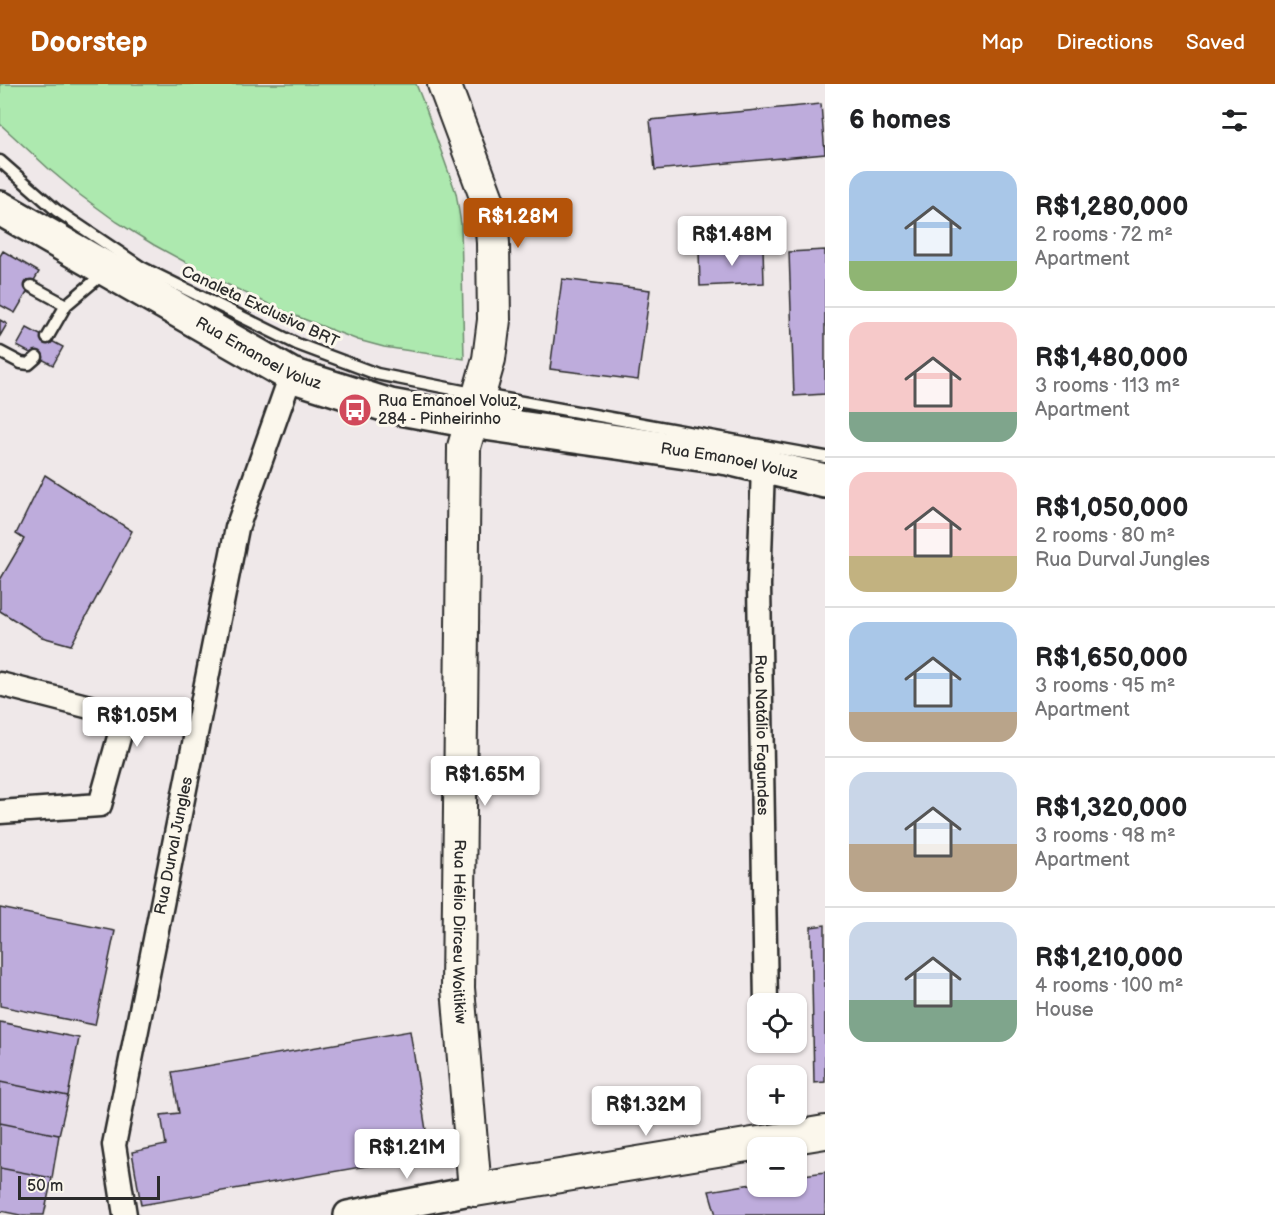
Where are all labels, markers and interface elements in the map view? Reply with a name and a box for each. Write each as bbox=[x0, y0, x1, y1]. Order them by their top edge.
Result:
text: Doorstep bbox=[30, 26, 147, 59]
text: Map bbox=[981, 30, 1024, 55]
text: Directions bbox=[1057, 30, 1153, 55]
text: Saved bbox=[1186, 30, 1245, 55]
icon: filters bbox=[1218, 104, 1251, 137]
text: 6 homes bbox=[849, 105, 951, 136]
text: R$1,280,000 bbox=[1035, 192, 1188, 223]
icon: home bbox=[897, 195, 969, 267]
pin: R$1.28M bbox=[463, 198, 573, 249]
text: R$1.28M bbox=[478, 205, 558, 229]
pin: R$1.48M bbox=[677, 216, 787, 267]
text: R$1.48M bbox=[692, 223, 772, 247]
text: 2 rooms · 72 m² bbox=[1035, 223, 1173, 247]
text: Apartment bbox=[1035, 247, 1130, 271]
street label: Canaleta Exclusiva BRT bbox=[178, 262, 342, 352]
street label: Rua Emanoel Voluz bbox=[192, 313, 324, 394]
text: R$1,480,000 bbox=[1035, 343, 1188, 374]
icon: home bbox=[897, 346, 969, 418]
text: 3 rooms · 113 m² bbox=[1035, 374, 1180, 398]
bus stop icon: Rua Emanoel Voluz, 284 - Pinheirinho bbox=[337, 392, 373, 428]
place label: Rua Emanoel Voluz, 284 - Pinheirinho bbox=[378, 392, 521, 429]
text: Apartment bbox=[1035, 398, 1130, 422]
street label: Rua Emanoel Voluz bbox=[659, 439, 800, 484]
text: R$1,050,000 bbox=[1035, 493, 1188, 524]
icon: home bbox=[897, 496, 969, 568]
text: 2 rooms · 80 m² bbox=[1035, 524, 1175, 548]
text: Rua Durval Jungles bbox=[1035, 548, 1210, 572]
text: R$1,650,000 bbox=[1035, 643, 1188, 674]
icon: home bbox=[897, 646, 969, 718]
street label: Rua Natálio Fagundes bbox=[751, 654, 772, 816]
text: 3 rooms · 95 m² bbox=[1035, 674, 1175, 698]
pin: R$1.05M bbox=[82, 697, 192, 748]
text: Apartment bbox=[1035, 698, 1130, 722]
text: R$1.05M bbox=[97, 704, 177, 728]
pin: R$1.65M bbox=[430, 756, 540, 807]
text: R$1.65M bbox=[445, 763, 525, 787]
street label: Rua Durval Jungles bbox=[151, 775, 197, 916]
text: R$1,320,000 bbox=[1035, 793, 1188, 824]
icon: home bbox=[897, 796, 969, 868]
text: 3 rooms · 98 m² bbox=[1035, 824, 1176, 848]
street label: Rua Hélio Dirceu Woitikiw bbox=[448, 839, 471, 1025]
text: Apartment bbox=[1035, 848, 1130, 872]
text: R$1,210,000 bbox=[1035, 943, 1183, 974]
icon: home bbox=[897, 946, 969, 1018]
text: 4 rooms · 100 m² bbox=[1035, 974, 1183, 998]
map controls bbox=[747, 993, 807, 1197]
button: locate bbox=[747, 993, 807, 1053]
text: House bbox=[1035, 998, 1094, 1022]
button: + bbox=[747, 1065, 807, 1125]
pin: R$1.32M bbox=[591, 1086, 701, 1137]
text: R$1.32M bbox=[606, 1093, 686, 1117]
pin: R$1.21M bbox=[352, 1129, 462, 1180]
text: R$1.21M bbox=[369, 1136, 445, 1160]
button: − bbox=[747, 1137, 807, 1197]
scale bar bbox=[18, 1173, 160, 1200]
text: 50 m bbox=[27, 1177, 63, 1196]

